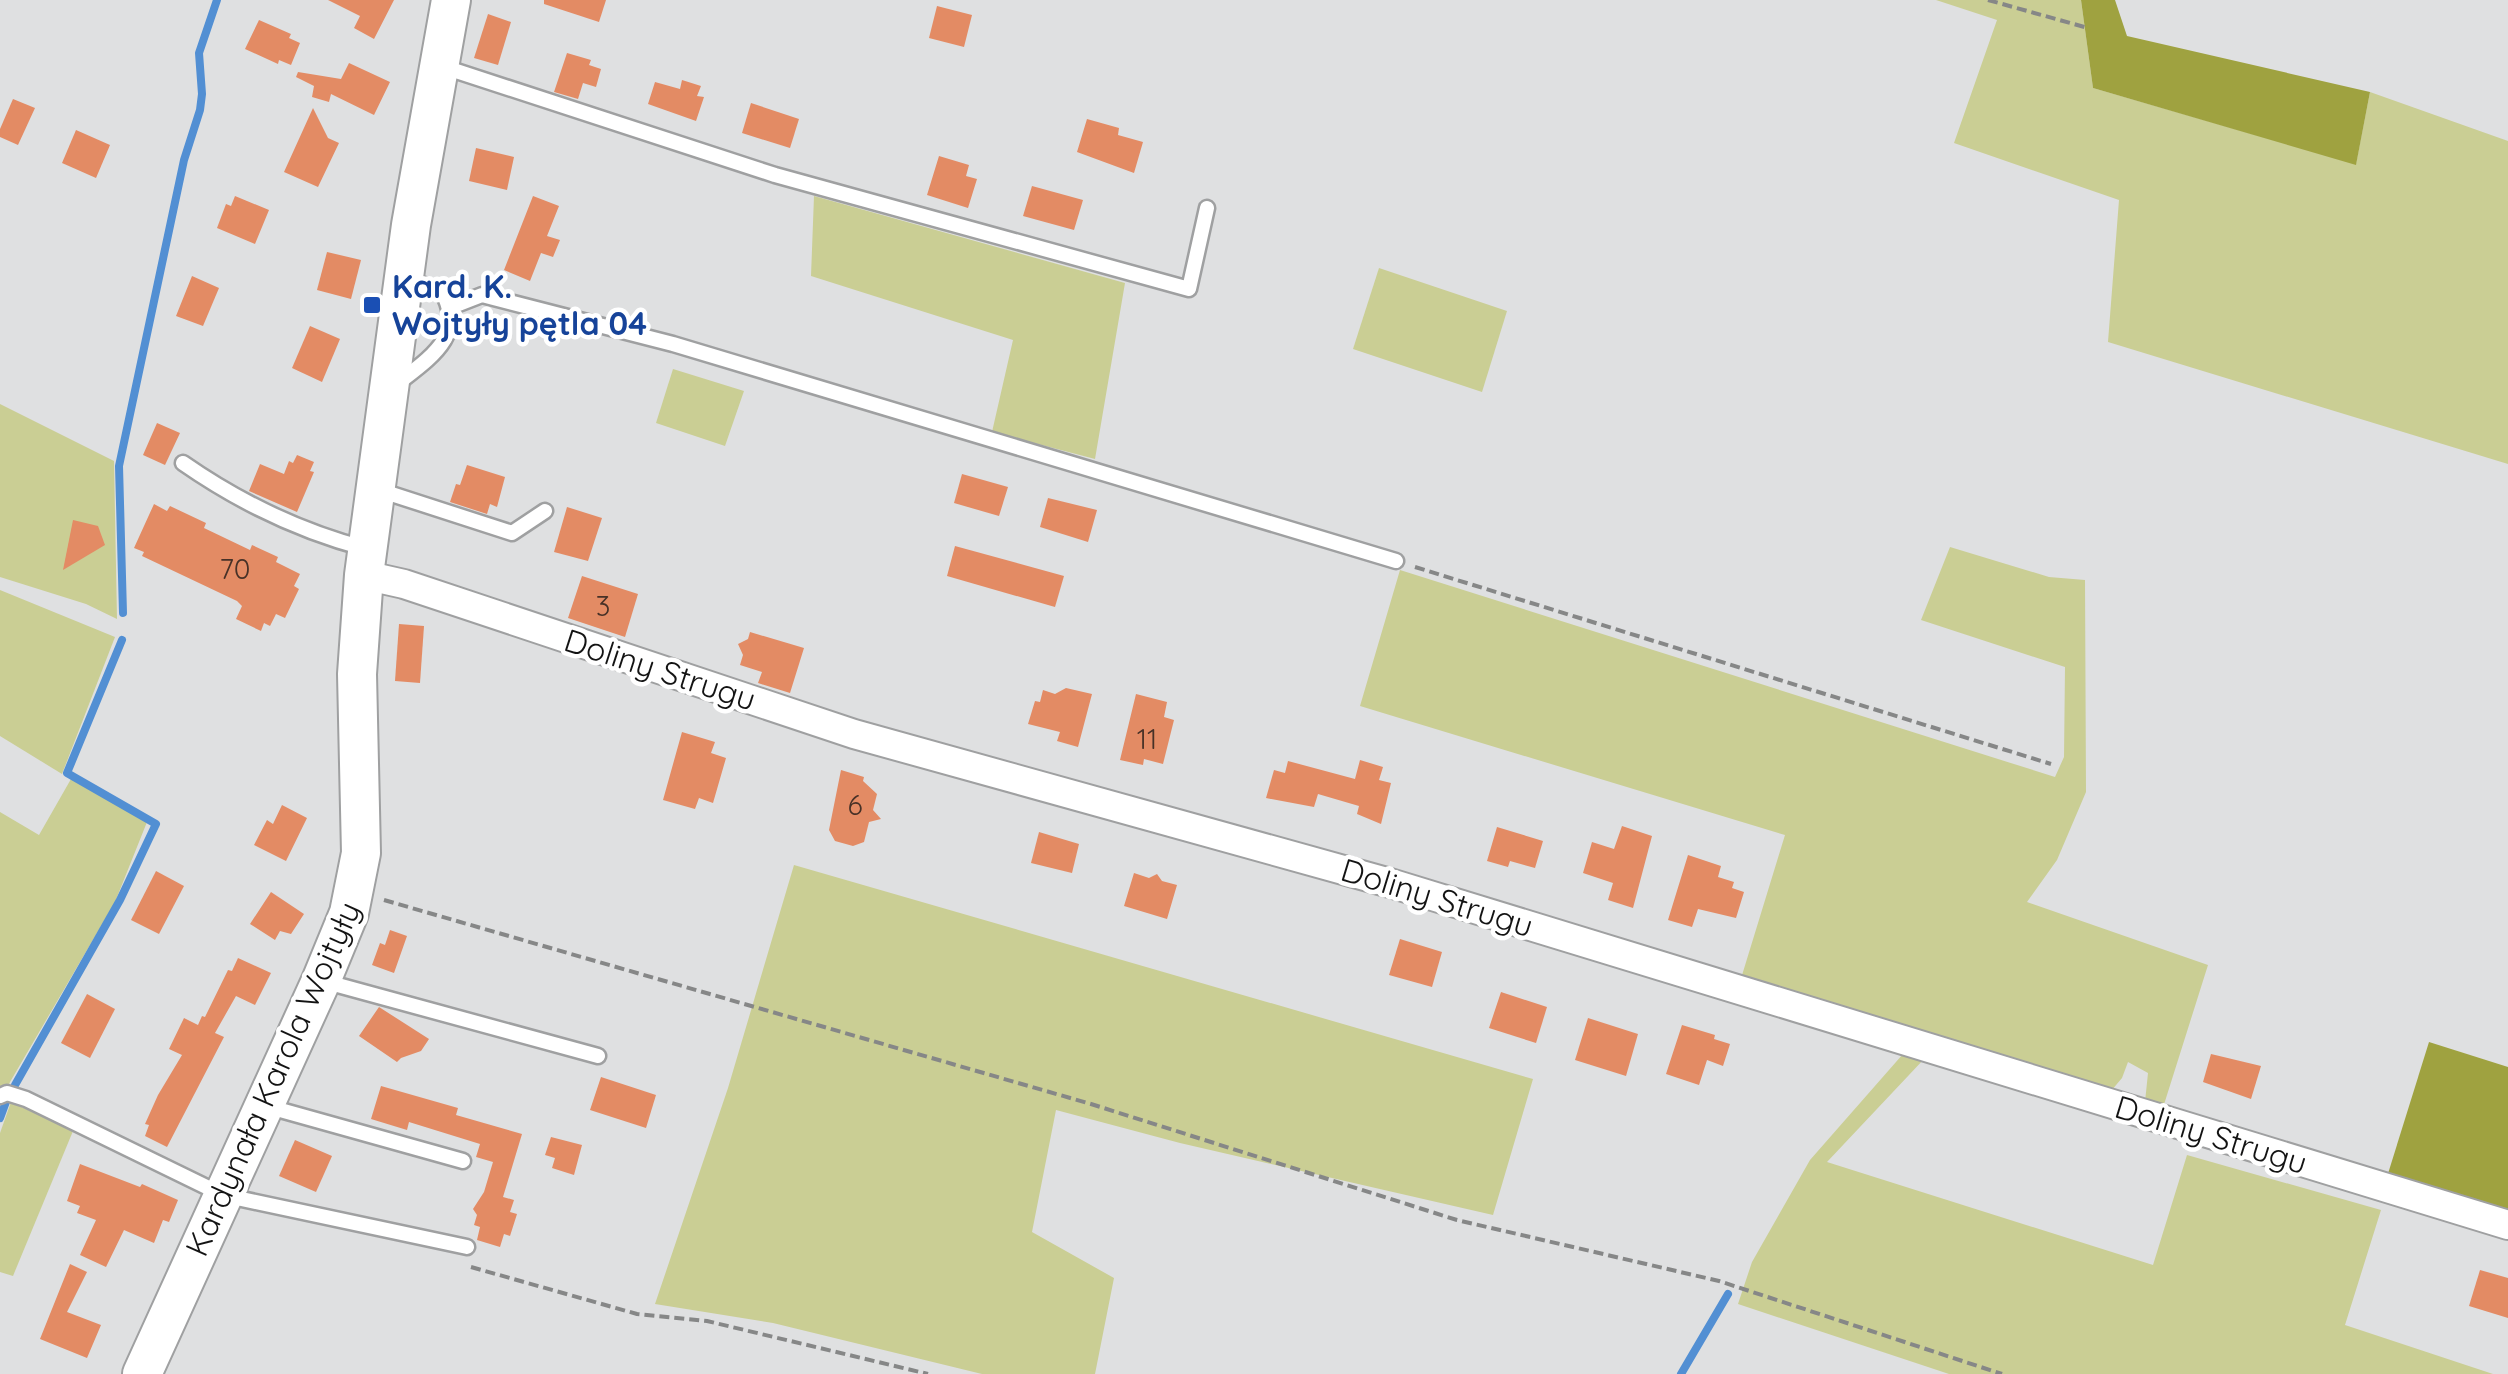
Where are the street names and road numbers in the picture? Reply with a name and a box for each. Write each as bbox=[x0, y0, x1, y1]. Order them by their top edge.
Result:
street label: Doliny Strugu bbox=[559, 619, 761, 719]
street label: Doliny Strugu bbox=[1336, 849, 1538, 945]
street label: Kardynała Karola Wojtyły bbox=[176, 895, 368, 1262]
street label: Doliny Strugu bbox=[2110, 1086, 2312, 1182]

